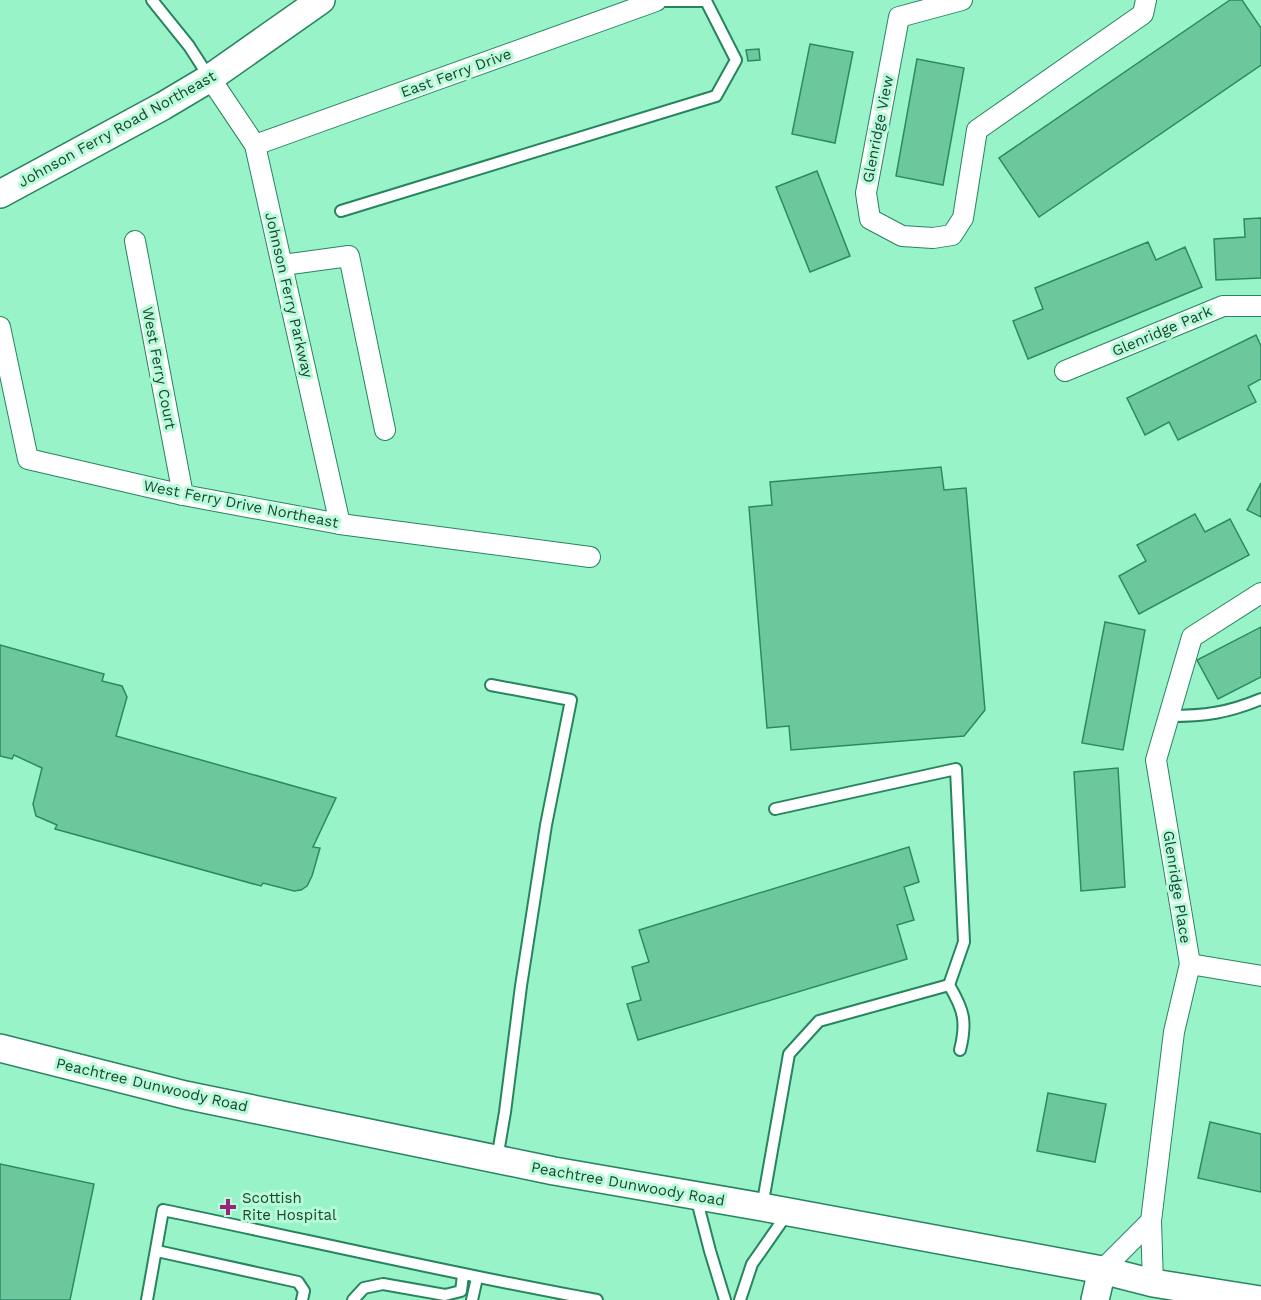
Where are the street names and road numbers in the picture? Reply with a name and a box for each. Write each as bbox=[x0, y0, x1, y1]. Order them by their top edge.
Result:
street label: East Ferry Drive bbox=[398, 45, 514, 101]
street label: Johnson Ferry Road Northeast bbox=[15, 67, 220, 191]
street label: Glenridge View bbox=[859, 73, 897, 184]
street label: Johnson Ferry Parkway bbox=[261, 210, 317, 380]
street label: Glenridge Park bbox=[1109, 302, 1215, 360]
street label: West Ferry Court bbox=[138, 305, 180, 431]
street label: West Ferry Drive Northeast bbox=[142, 476, 341, 532]
street label: Glenridge Place bbox=[1159, 829, 1195, 945]
street label: Peachtree Dunwoody Road bbox=[54, 1054, 250, 1116]
street label: Peachtree Dunwoody Road bbox=[530, 1158, 726, 1210]

